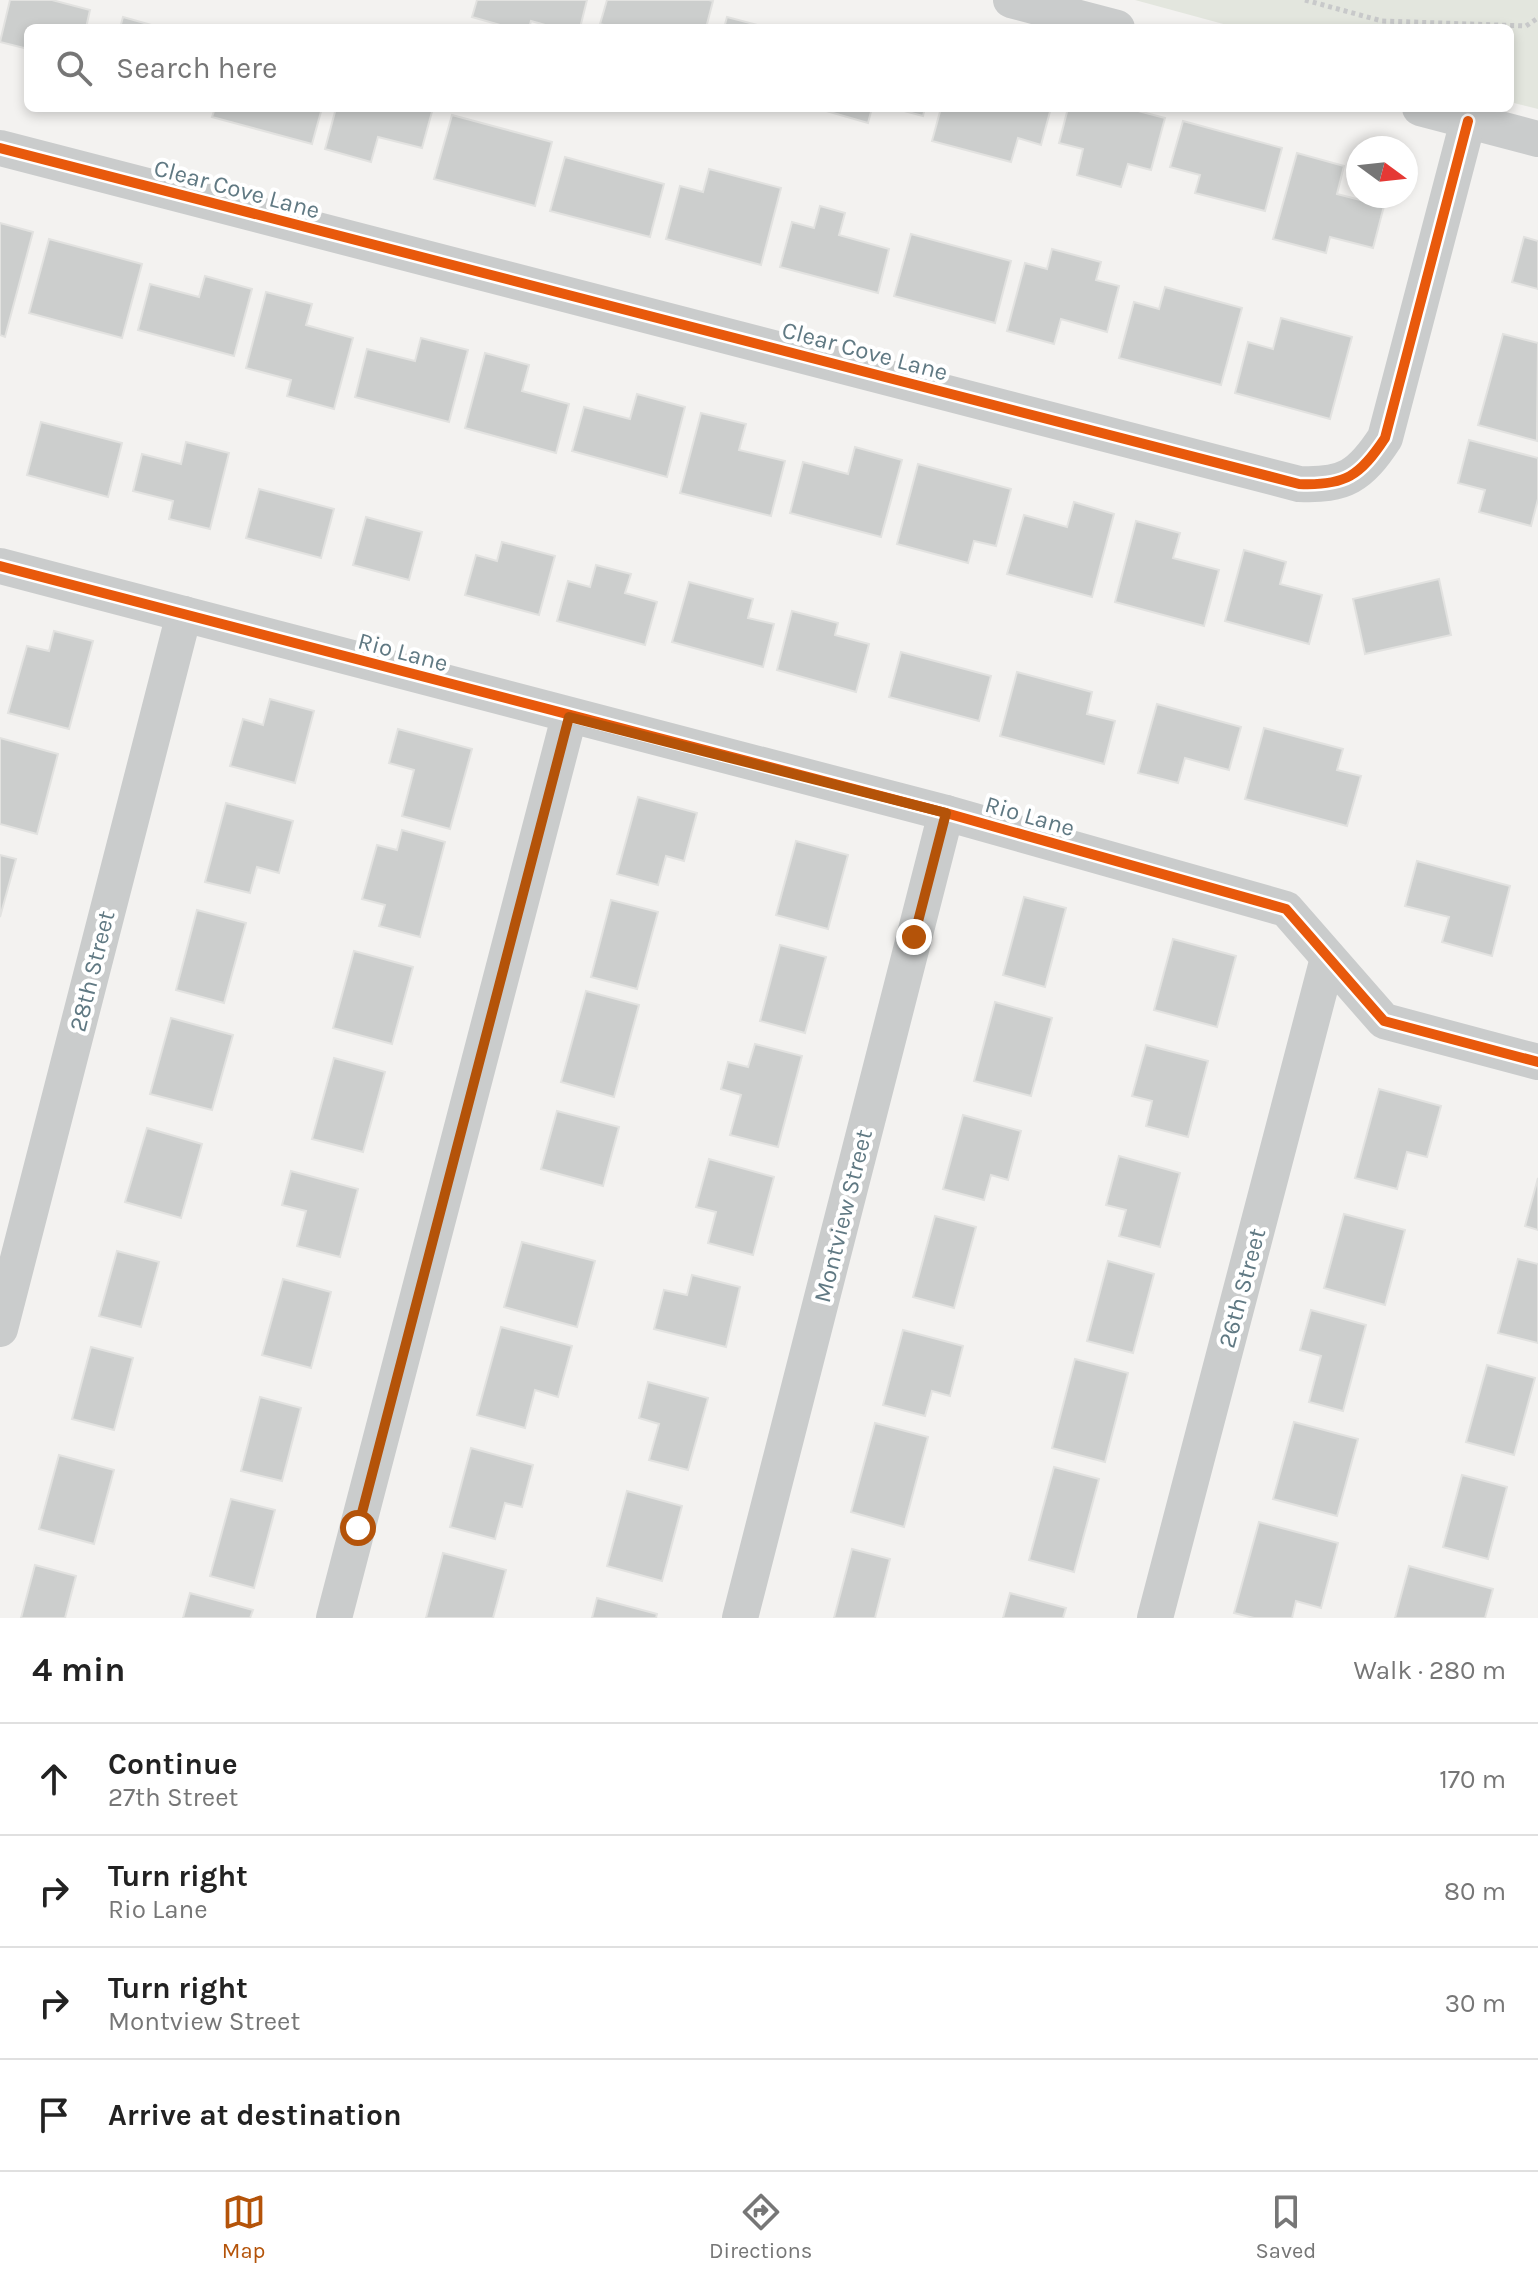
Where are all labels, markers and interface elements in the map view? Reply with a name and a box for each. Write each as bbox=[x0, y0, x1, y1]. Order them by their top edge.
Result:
search box bbox=[24, 24, 1514, 112]
icon: search bbox=[52, 46, 96, 90]
text: Search here bbox=[116, 50, 277, 86]
north arrow bbox=[1346, 136, 1418, 208]
street label: Clear Cove Lane bbox=[151, 153, 323, 225]
street label: Clear Cove Lane bbox=[779, 315, 951, 387]
street label: Rio Lane bbox=[355, 627, 451, 677]
street label: Rio Lane bbox=[982, 790, 1078, 842]
street label: 28th Street bbox=[63, 908, 121, 1034]
route end bbox=[896, 919, 932, 955]
street label: Montview Street bbox=[808, 1127, 878, 1305]
street label: 26th Street bbox=[1213, 1225, 1271, 1351]
route start bbox=[340, 1510, 376, 1546]
text: 4 min bbox=[32, 1650, 125, 1690]
text: Walk · 280 m bbox=[1353, 1655, 1506, 1686]
text: Continue bbox=[108, 1746, 238, 1782]
icon: ahead bbox=[32, 1757, 76, 1801]
text: 170 m bbox=[1439, 1764, 1506, 1795]
text: 27th Street bbox=[108, 1782, 238, 1813]
text: Turn right bbox=[108, 1858, 248, 1894]
icon: right bbox=[32, 1869, 76, 1913]
text: 80 m bbox=[1444, 1876, 1506, 1907]
text: Rio Lane bbox=[108, 1894, 208, 1925]
text: Turn right bbox=[108, 1970, 248, 2006]
icon: right bbox=[32, 1981, 76, 2025]
text: 30 m bbox=[1445, 1988, 1506, 2019]
text: Montview Street bbox=[108, 2006, 300, 2037]
icon: arrive bbox=[32, 2093, 76, 2137]
text: Arrive at destination bbox=[108, 2097, 402, 2133]
tab: Map bbox=[222, 2190, 266, 2264]
tab: Directions bbox=[709, 2190, 812, 2264]
tab: Saved bbox=[1256, 2190, 1316, 2264]

